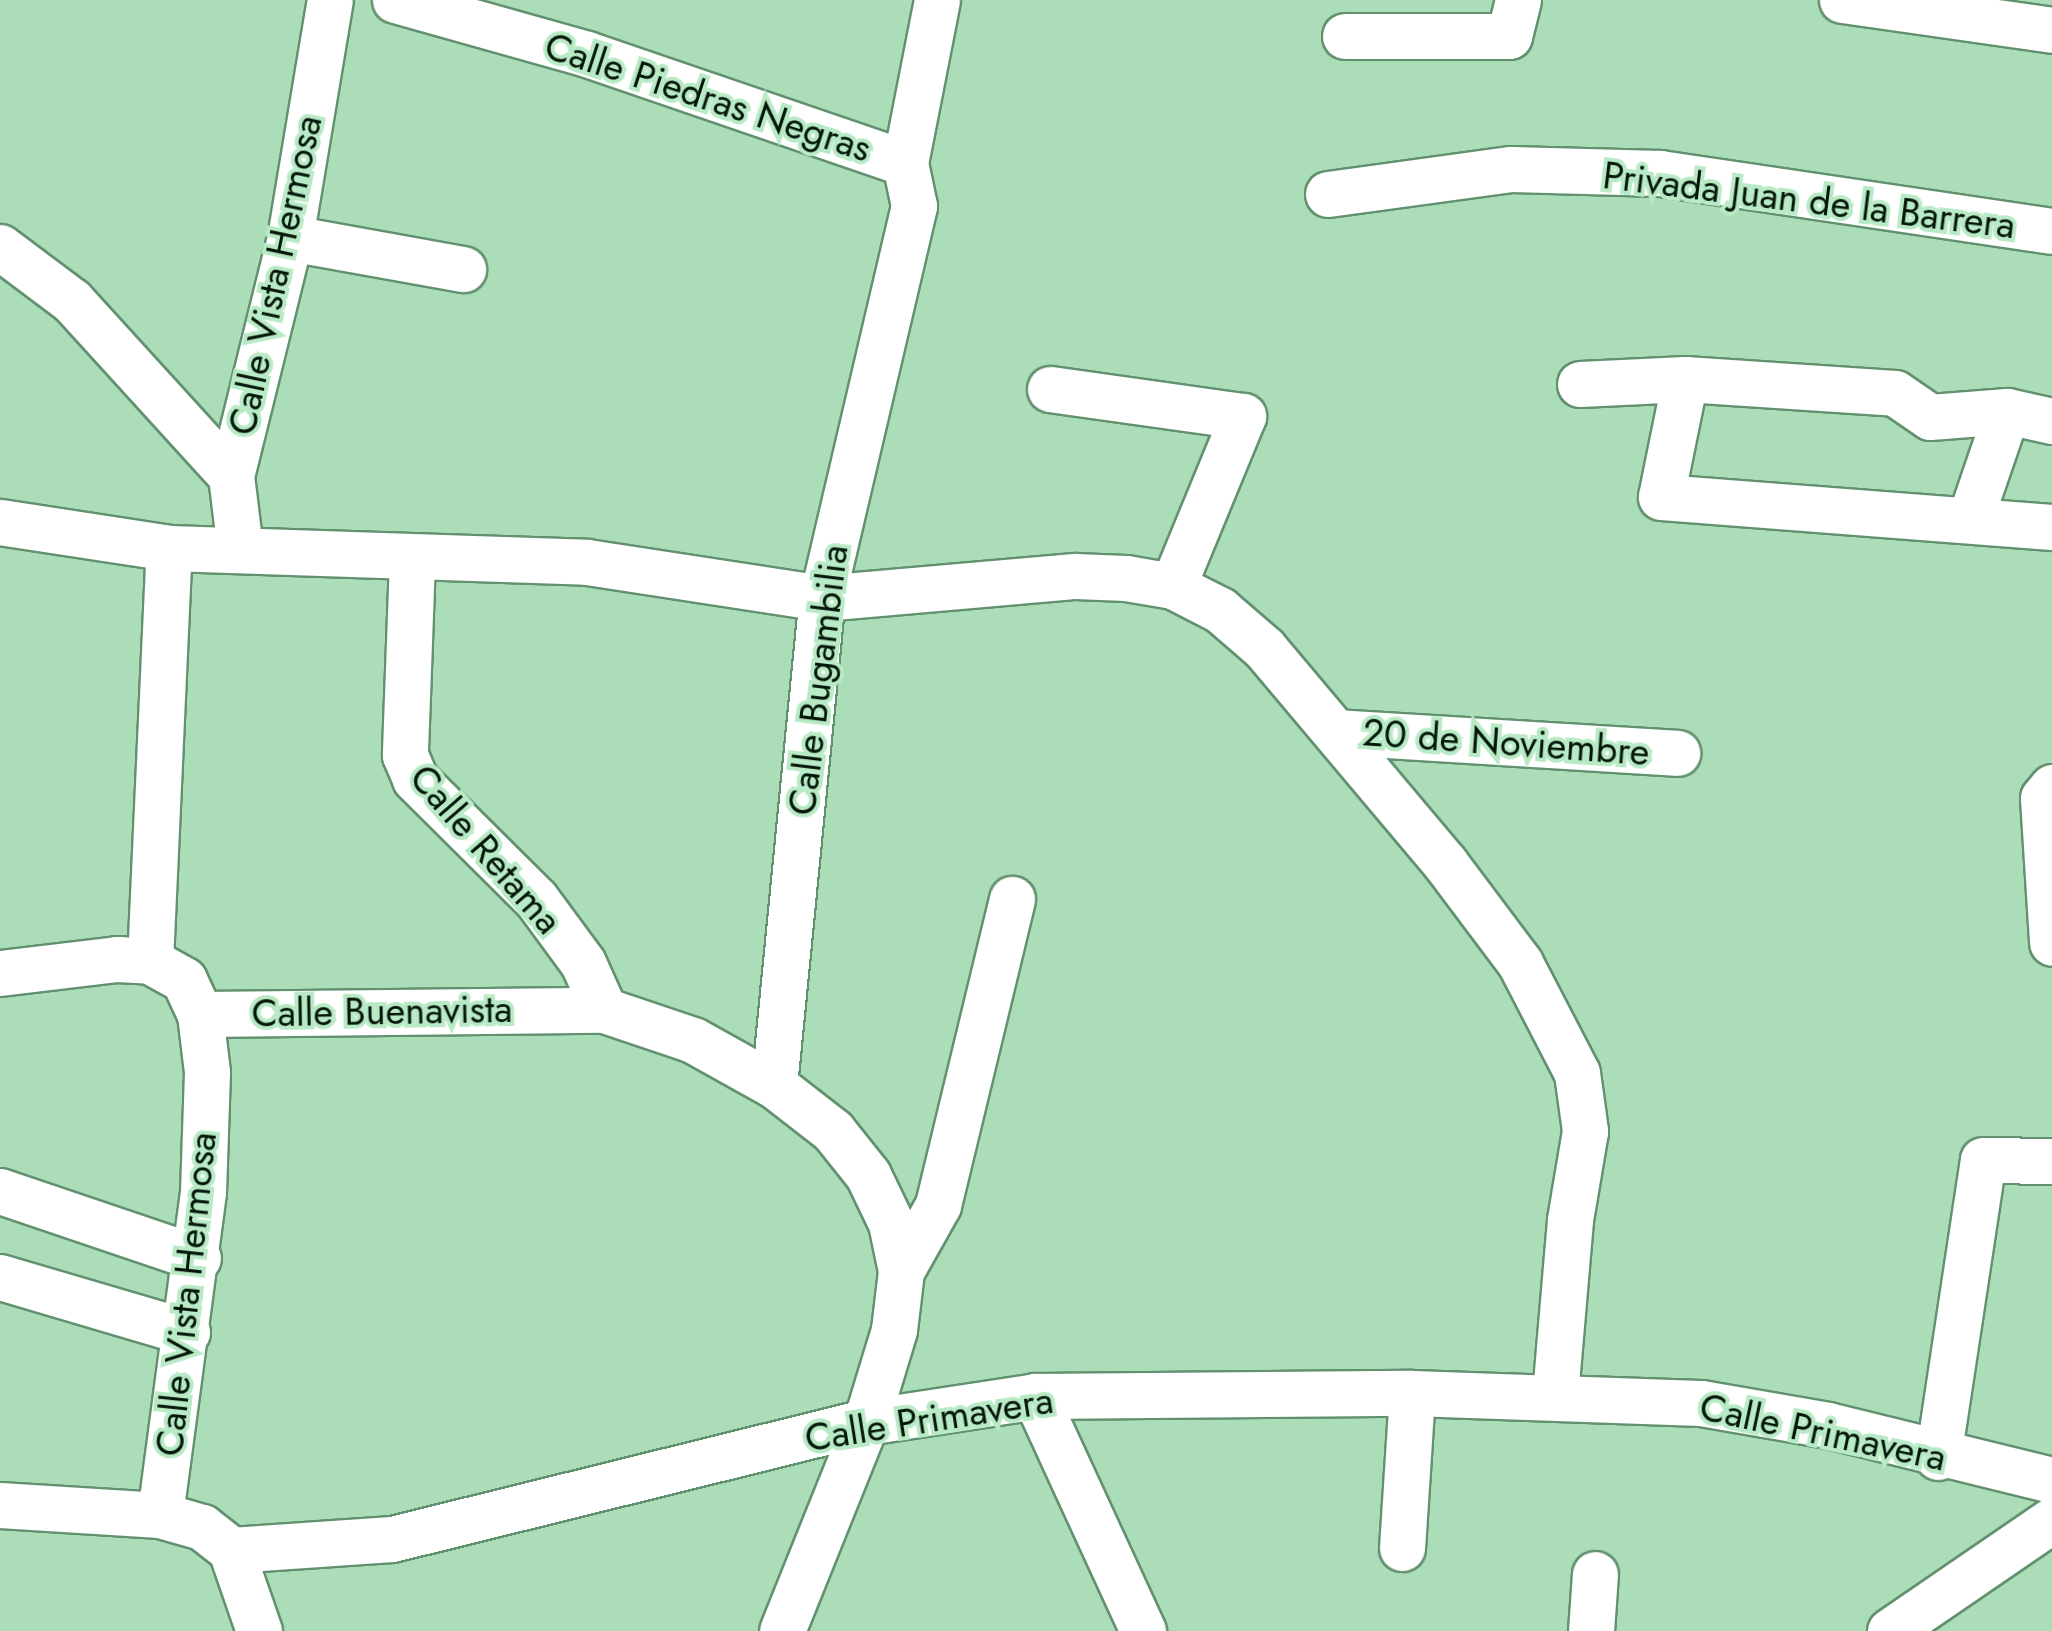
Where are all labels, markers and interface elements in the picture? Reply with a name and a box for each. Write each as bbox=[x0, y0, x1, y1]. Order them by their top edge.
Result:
street label: Calle Piedras Negras bbox=[539, 23, 877, 171]
street label: Calle Vista Hermosa bbox=[219, 111, 331, 439]
street label: Privada Juan de la Barrera bbox=[1600, 152, 2018, 248]
street label: Calle Bugambilia bbox=[779, 542, 857, 818]
street label: 20 de Noviembre bbox=[1361, 709, 1651, 775]
street label: Calle Retama bbox=[400, 755, 572, 943]
street label: Calle Buenavista bbox=[251, 986, 513, 1036]
street label: Calle Vista Hermosa bbox=[146, 1130, 226, 1458]
street label: Calle Primavera bbox=[802, 1377, 1056, 1461]
street label: Calle Primavera bbox=[1696, 1384, 1950, 1480]

